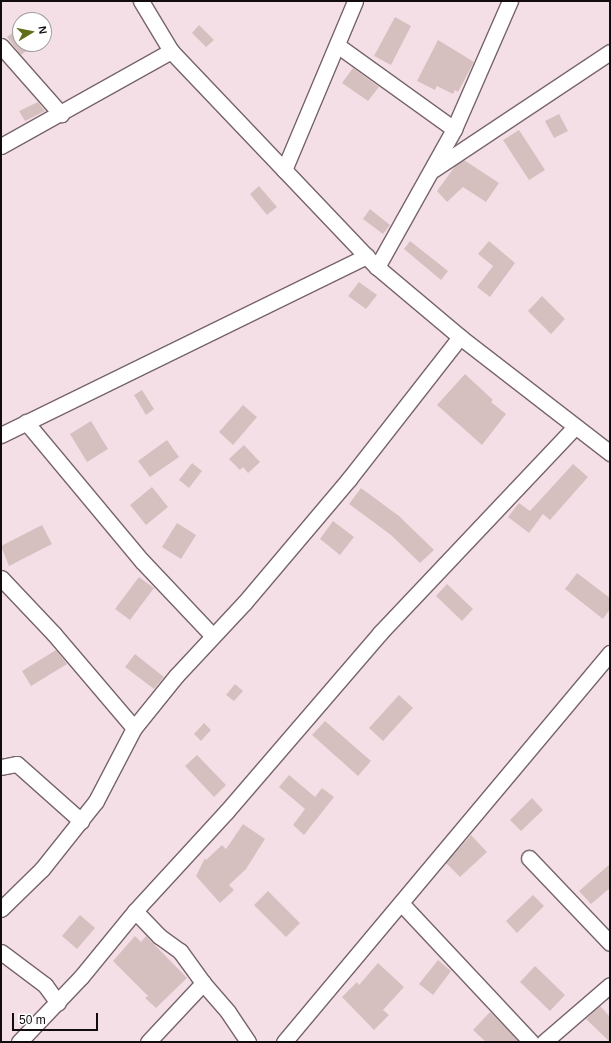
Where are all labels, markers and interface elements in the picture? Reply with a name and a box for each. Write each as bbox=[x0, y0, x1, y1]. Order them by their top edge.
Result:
north arrow bbox=[12, 12, 52, 52]
text: N bbox=[36, 25, 49, 35]
scale bar bbox=[14, 1005, 100, 1031]
text: 50 m bbox=[19, 1013, 46, 1027]

